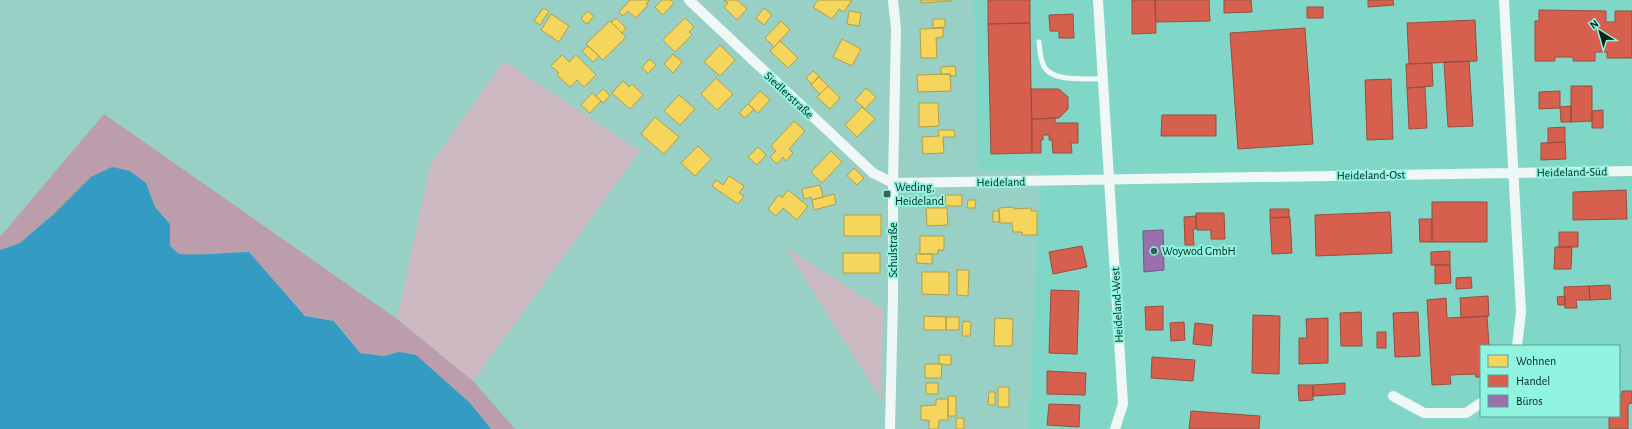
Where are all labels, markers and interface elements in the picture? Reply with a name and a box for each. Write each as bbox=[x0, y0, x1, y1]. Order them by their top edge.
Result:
north arrow bbox=[1580, 12, 1620, 52]
text: N bbox=[1588, 18, 1601, 31]
street label: Siedlerstraße bbox=[762, 69, 816, 121]
street label: Heideland-Süd bbox=[1537, 165, 1607, 179]
street label: Heideland-Ost bbox=[1337, 168, 1406, 182]
street label: Heideland bbox=[976, 176, 1026, 188]
place label: Weding, Heideland bbox=[895, 181, 944, 207]
marker: Weding, Heideland bbox=[882, 189, 892, 199]
street label: Schulstraße bbox=[887, 222, 899, 278]
place label: Woywod GmbH bbox=[1162, 245, 1236, 258]
marker: Woywod GmbH bbox=[1149, 246, 1159, 256]
street label: Heideland-West bbox=[1109, 267, 1125, 343]
legend bbox=[1480, 345, 1620, 417]
text: Wohnen bbox=[1516, 355, 1556, 367]
text: Handel bbox=[1516, 375, 1550, 387]
text: Büros bbox=[1516, 395, 1543, 407]

